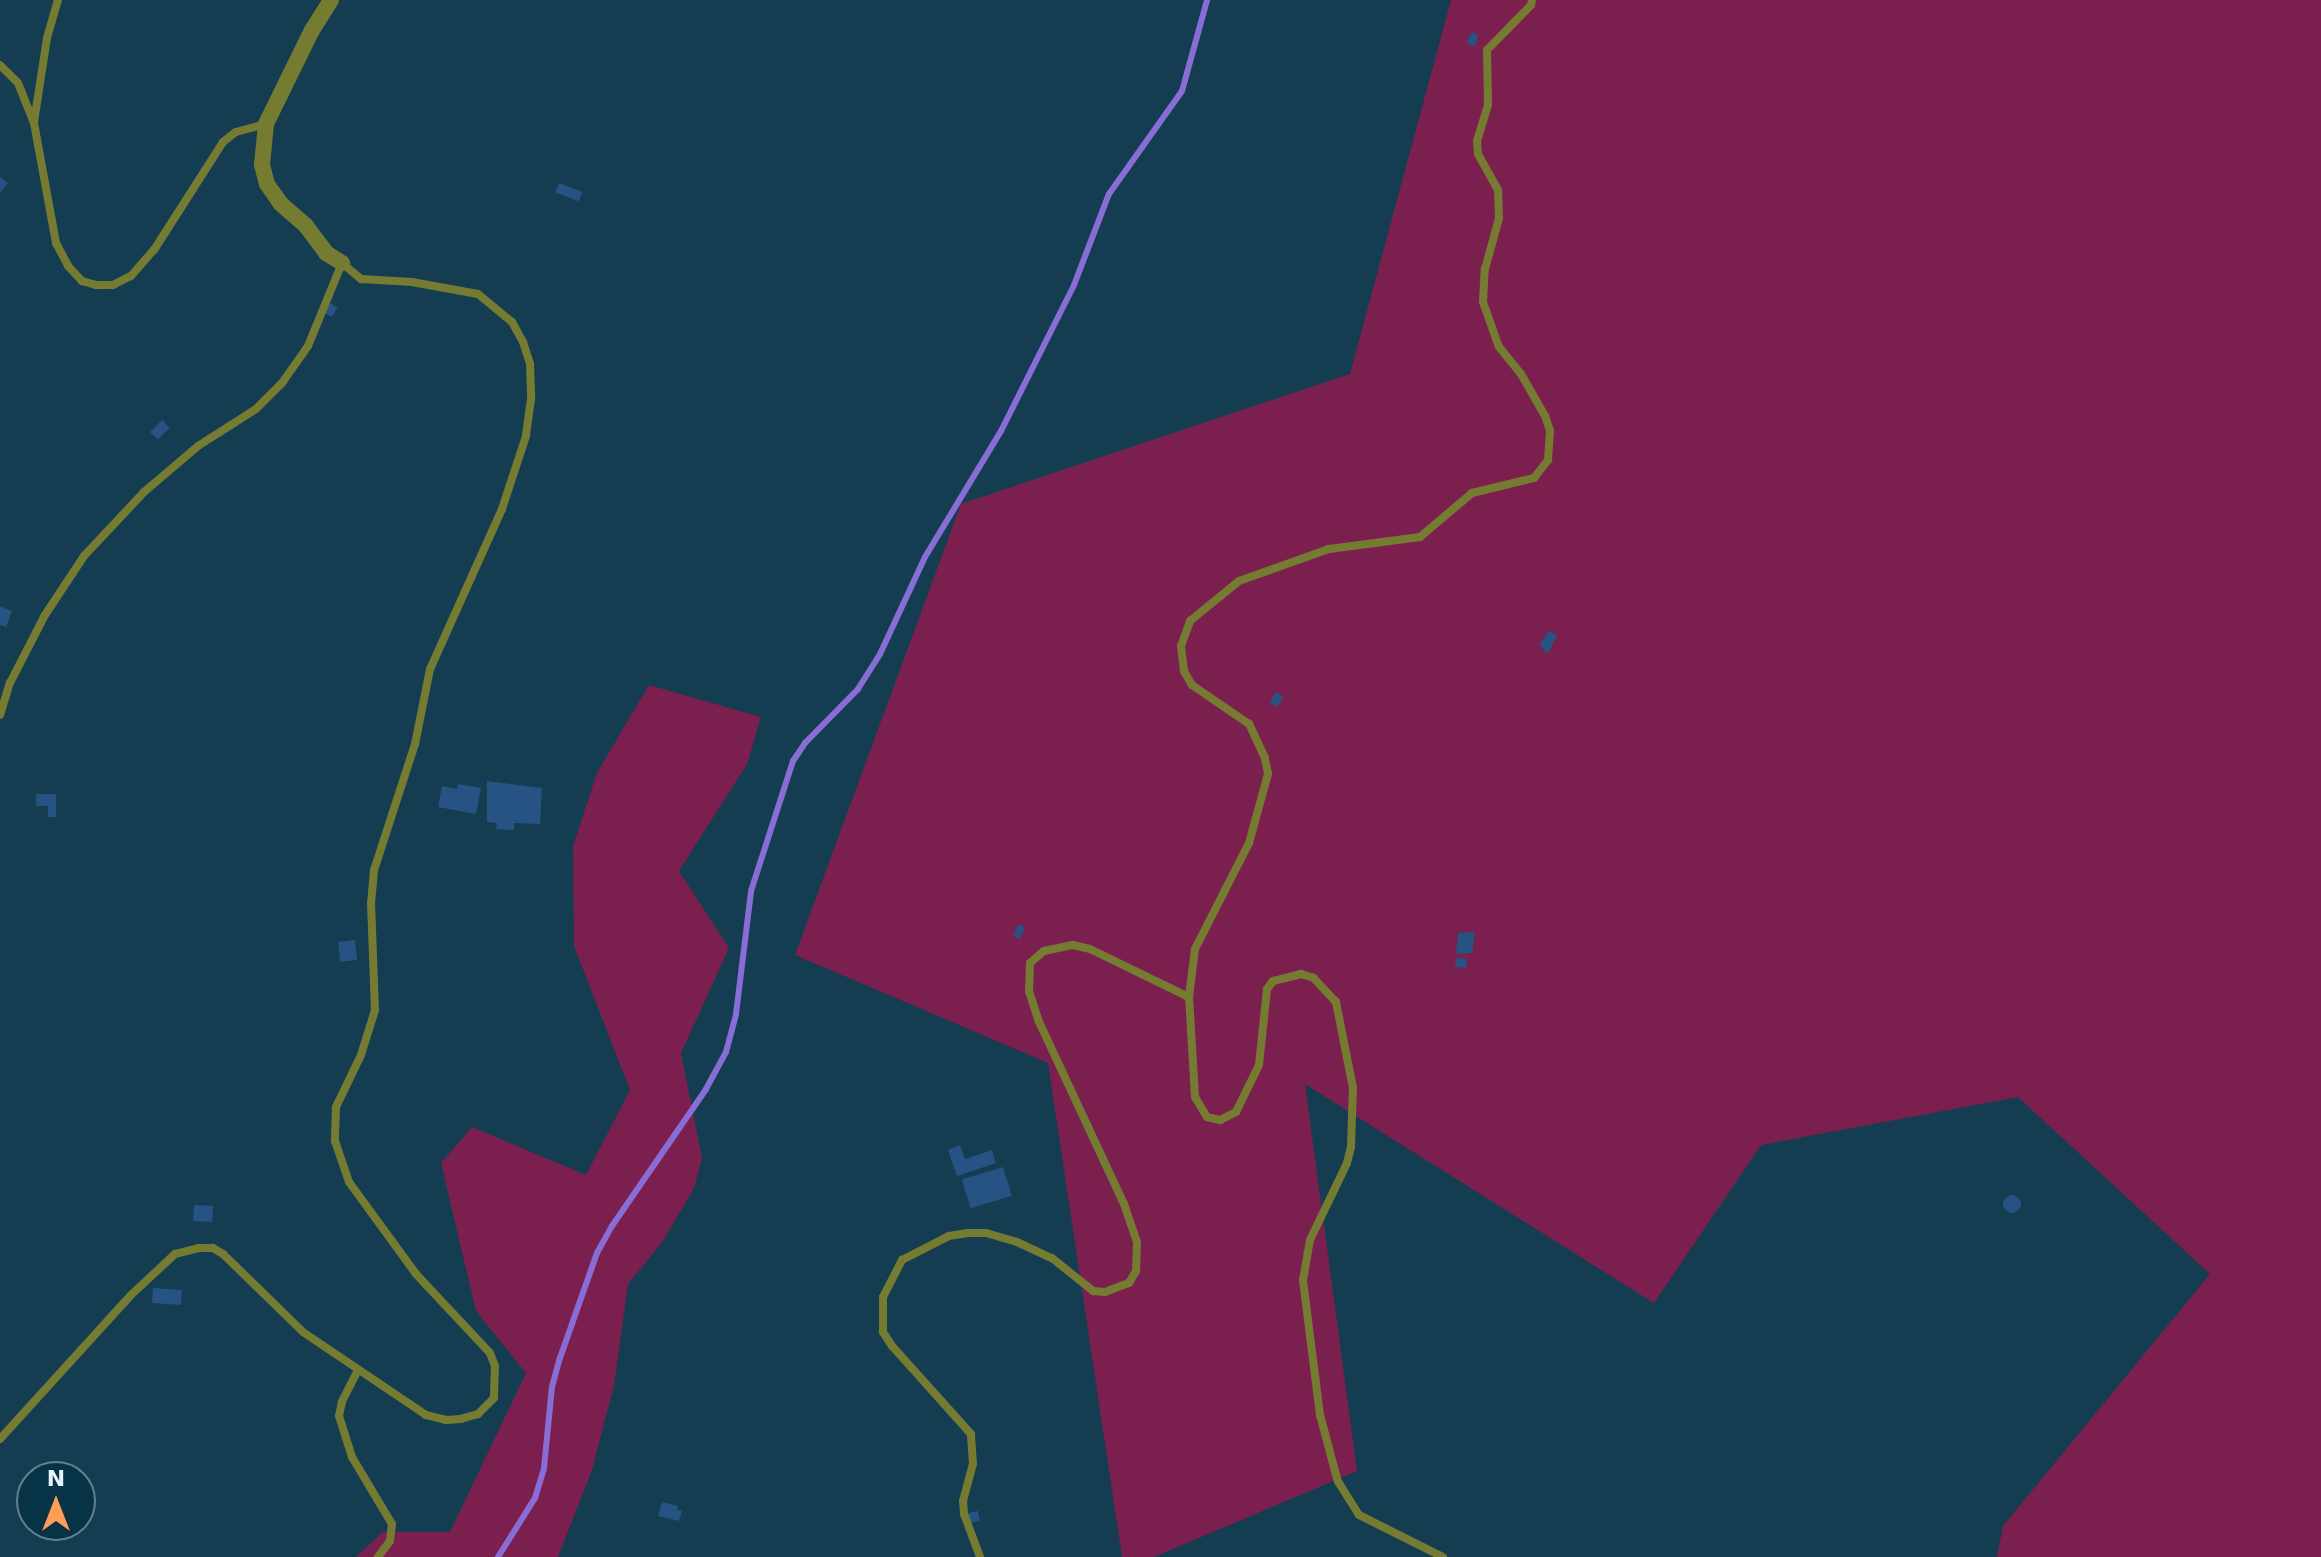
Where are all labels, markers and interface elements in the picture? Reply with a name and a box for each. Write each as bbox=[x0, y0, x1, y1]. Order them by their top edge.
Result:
north arrow bbox=[16, 1461, 96, 1541]
text: N bbox=[47, 1466, 65, 1491]

